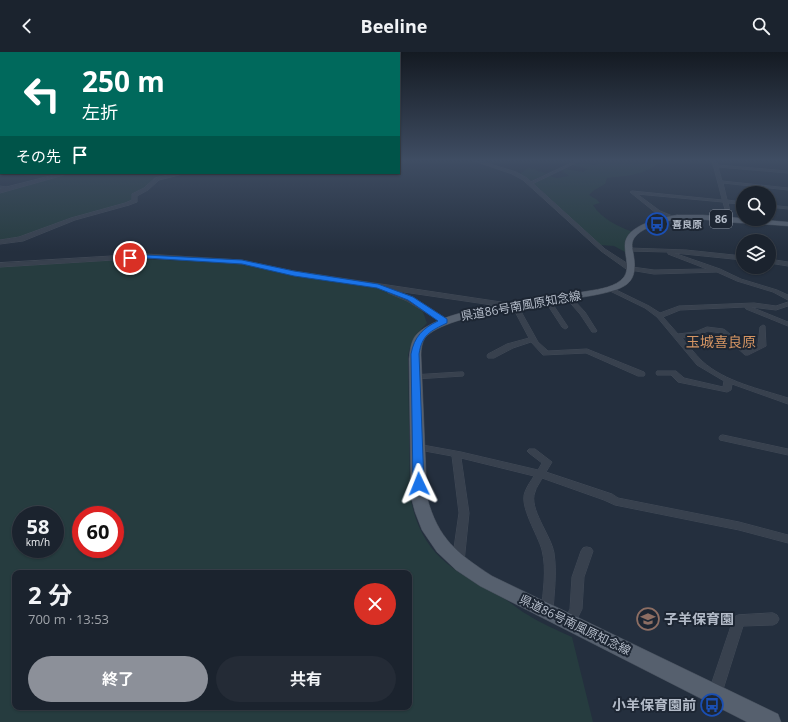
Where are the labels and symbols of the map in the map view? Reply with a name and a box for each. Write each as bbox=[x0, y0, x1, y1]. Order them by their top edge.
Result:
road number: 86 bbox=[710, 210, 732, 228]
bus stop icon: 喜良原 bbox=[644, 211, 670, 237]
place label: 喜良原 bbox=[672, 217, 702, 231]
pin bbox=[113, 241, 147, 275]
street label: 県道86号南風原知念線 bbox=[459, 287, 582, 324]
district label: 玉城喜良原 bbox=[686, 332, 756, 351]
position arrow bbox=[398, 463, 440, 505]
speed limit sign: 60 bbox=[72, 506, 124, 558]
street label: 県道86号南風原知念線 bbox=[517, 590, 634, 659]
school or university icon: 子羊保育園 bbox=[635, 606, 661, 632]
place label: 子羊保育園 bbox=[664, 609, 734, 628]
bus stop icon: 小羊保育園前 bbox=[699, 692, 725, 718]
place label: 小羊保育園前 bbox=[612, 695, 696, 714]

